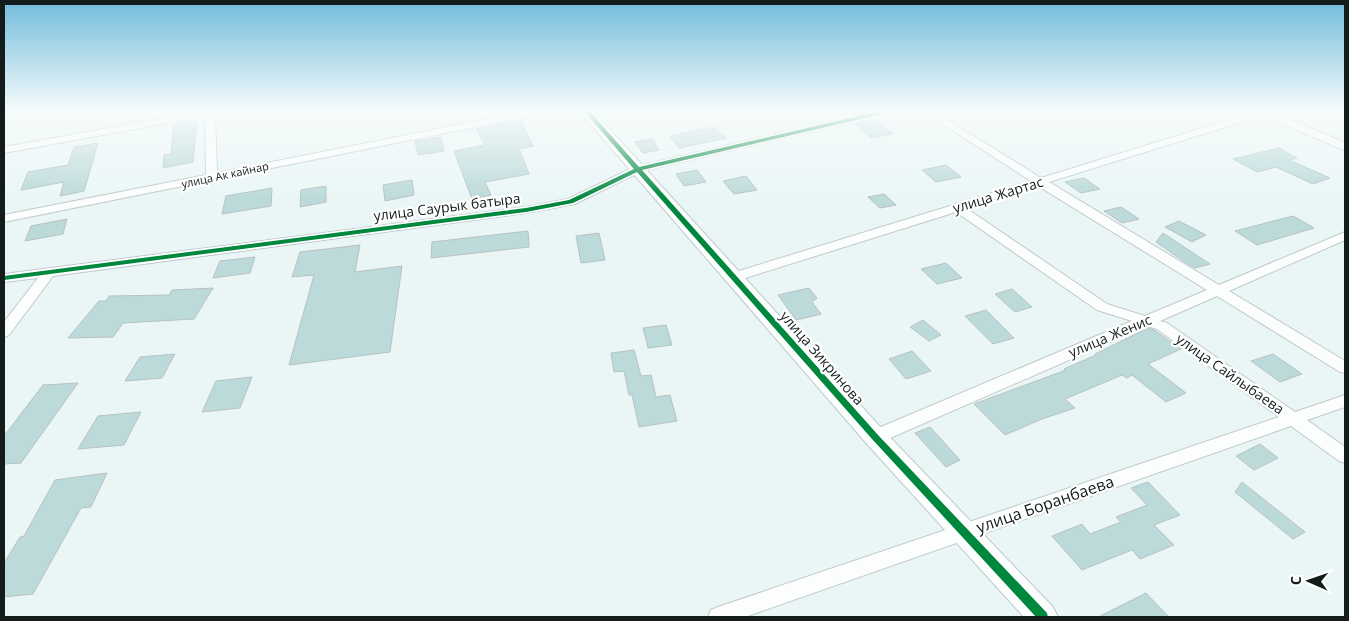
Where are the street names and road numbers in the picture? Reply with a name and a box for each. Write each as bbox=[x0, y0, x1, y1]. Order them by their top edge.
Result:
street label: улица Ак кайнар bbox=[180, 158, 270, 191]
street label: улица Жартас bbox=[950, 172, 1046, 217]
street label: улица Саурык батыра bbox=[372, 188, 521, 225]
street label: улица Зикринова bbox=[776, 307, 869, 409]
street label: улица Женис bbox=[1065, 309, 1154, 362]
street label: улица Сайлыбаева bbox=[1172, 329, 1288, 418]
street label: улица Боранбаева bbox=[973, 470, 1117, 538]

